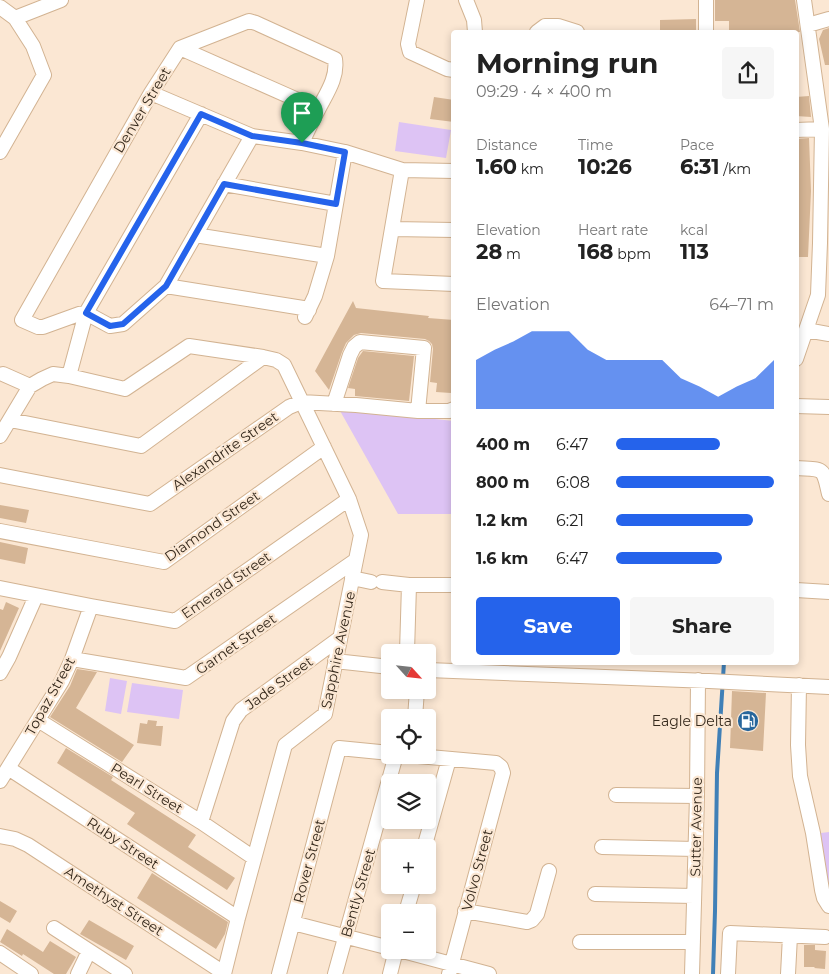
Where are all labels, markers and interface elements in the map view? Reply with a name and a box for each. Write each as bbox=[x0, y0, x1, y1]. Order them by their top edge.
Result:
text: Morning run bbox=[476, 46, 658, 80]
button: share bbox=[722, 47, 774, 99]
street label: Denver Street bbox=[109, 64, 175, 156]
text: 09:29 · 4 × 400 m bbox=[476, 82, 612, 101]
pin bbox=[281, 92, 323, 143]
icon: arrive bbox=[288, 99, 316, 127]
text: Distance bbox=[476, 136, 538, 154]
text: Time bbox=[578, 136, 613, 154]
text: Pace bbox=[680, 136, 714, 154]
text: 1.60 bbox=[476, 154, 517, 179]
text: 10:26 bbox=[578, 154, 632, 179]
text: 6:31 bbox=[680, 154, 720, 179]
text: km bbox=[517, 160, 544, 178]
text: /km bbox=[720, 160, 751, 178]
text: Elevation bbox=[476, 221, 541, 239]
text: Heart rate bbox=[578, 221, 648, 239]
text: kcal bbox=[680, 221, 708, 239]
text: 28 bbox=[476, 239, 502, 264]
text: 168 bbox=[578, 239, 613, 264]
text: 113 bbox=[680, 239, 709, 264]
text: m bbox=[502, 245, 521, 263]
text: bpm bbox=[613, 245, 651, 263]
text: Elevation bbox=[476, 295, 550, 314]
text: 64–71 m bbox=[709, 295, 774, 314]
street label: Alexandrite Street bbox=[168, 407, 282, 494]
text: 400 m bbox=[476, 435, 530, 454]
text: 6:47 bbox=[556, 435, 588, 454]
text: 800 m bbox=[476, 473, 530, 492]
text: 6:08 bbox=[556, 473, 590, 492]
street label: Diamond Street bbox=[161, 486, 263, 566]
text: 1.2 km bbox=[476, 511, 528, 530]
text: 6:21 bbox=[556, 511, 584, 530]
street label: Emerald Street bbox=[178, 547, 275, 623]
text: 1.6 km bbox=[476, 549, 528, 568]
text: 6:47 bbox=[556, 549, 588, 568]
street label: Sapphire Avenue bbox=[317, 590, 359, 710]
button: Save bbox=[476, 597, 620, 655]
button: Share bbox=[630, 597, 774, 655]
street label: Garnet Street bbox=[192, 609, 280, 678]
north arrow bbox=[381, 644, 436, 699]
map controls bbox=[381, 644, 436, 959]
street label: Jade Street bbox=[241, 652, 317, 714]
street label: Topaz Street bbox=[21, 653, 79, 738]
button: locate bbox=[381, 709, 436, 764]
fuel station icon: Eagle Delta bbox=[736, 709, 760, 733]
place label: Eagle Delta bbox=[652, 712, 732, 730]
street label: Pearl Street bbox=[108, 759, 187, 817]
button: layers bbox=[381, 774, 436, 829]
street label: Sutter Avenue bbox=[686, 777, 706, 877]
street label: Ruby Street bbox=[84, 813, 163, 873]
street label: Rover Street bbox=[289, 817, 329, 905]
street label: Volvo Street bbox=[457, 827, 497, 913]
button: + bbox=[381, 839, 436, 894]
street label: Bently Street bbox=[337, 846, 379, 939]
street label: Amethyst Street bbox=[61, 862, 167, 940]
button: − bbox=[381, 904, 436, 959]

